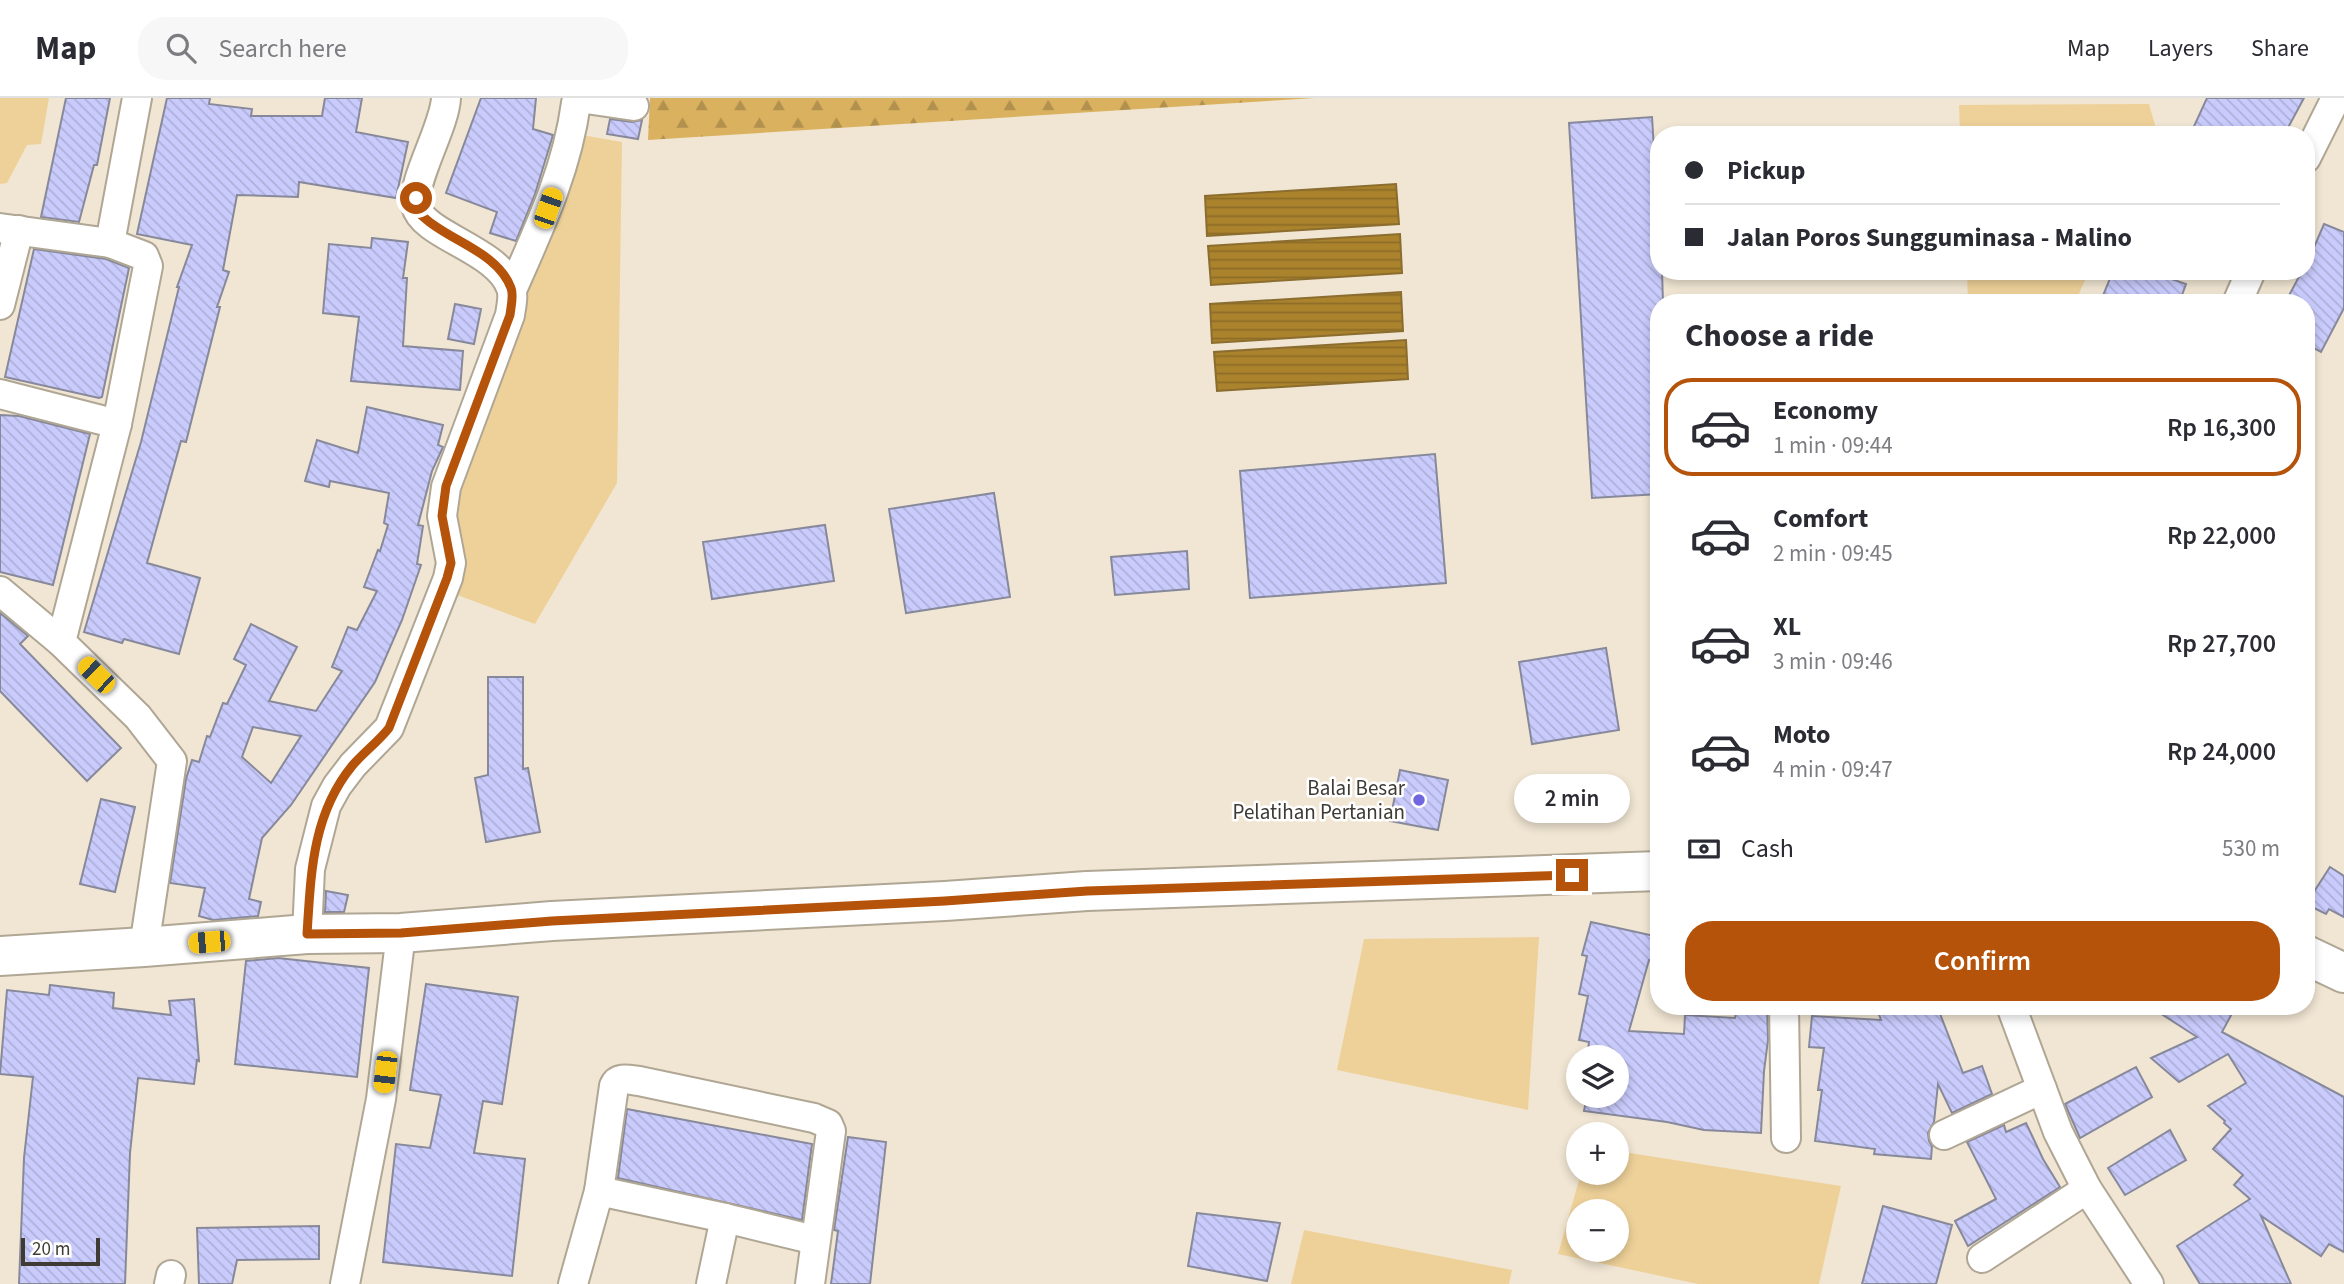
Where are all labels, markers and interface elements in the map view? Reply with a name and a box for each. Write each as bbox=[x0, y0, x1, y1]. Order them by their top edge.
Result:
search box bbox=[138, 17, 628, 80]
text: Map bbox=[35, 25, 96, 72]
icon: search bbox=[162, 29, 200, 67]
text: Search here bbox=[218, 30, 347, 67]
text: Map bbox=[2067, 31, 2110, 66]
text: Layers bbox=[2148, 31, 2213, 66]
text: Share bbox=[2251, 31, 2309, 66]
text: Pickup bbox=[1727, 152, 1805, 189]
route start bbox=[400, 182, 432, 214]
car bbox=[532, 185, 565, 231]
text: Jalan Poros Sungguminasa - Malino bbox=[1727, 219, 2132, 256]
text: Choose a ride bbox=[1685, 313, 1874, 359]
text: Economy bbox=[1773, 392, 1878, 429]
icon: car bbox=[1689, 396, 1752, 459]
text: Rp 16,300 bbox=[2167, 409, 2276, 446]
text: 1 min · 09:44 bbox=[1773, 429, 1893, 462]
text: Comfort bbox=[1773, 500, 1868, 537]
icon: car bbox=[1689, 504, 1752, 567]
text: Rp 22,000 bbox=[2167, 517, 2276, 554]
text: 2 min · 09:45 bbox=[1773, 537, 1893, 570]
text: XL bbox=[1773, 608, 1801, 645]
icon: car bbox=[1689, 612, 1752, 675]
text: Rp 27,700 bbox=[2167, 625, 2276, 662]
text: 3 min · 09:46 bbox=[1773, 645, 1893, 678]
car bbox=[74, 653, 119, 697]
text: Moto bbox=[1773, 716, 1830, 753]
icon: car bbox=[1689, 720, 1752, 783]
text: Rp 24,000 bbox=[2167, 733, 2276, 770]
text: 4 min · 09:47 bbox=[1773, 753, 1893, 786]
place label: Balai Besar Pelatihan Pertanian bbox=[1233, 773, 1406, 827]
callout: 2 min bbox=[1514, 774, 1630, 822]
text: 2 min bbox=[1545, 782, 1599, 815]
marker: Balai Besar Pelatihan Pertanian bbox=[1411, 792, 1427, 808]
icon: cash bbox=[1685, 830, 1723, 868]
text: Cash bbox=[1741, 830, 1794, 867]
text: 530 m bbox=[2222, 832, 2280, 865]
route end bbox=[1556, 859, 1588, 891]
button: Confirm bbox=[1685, 921, 2280, 1001]
car bbox=[188, 930, 231, 954]
map controls bbox=[1566, 1045, 1629, 1262]
button: layers bbox=[1566, 1045, 1629, 1108]
car bbox=[373, 1050, 398, 1094]
button: + bbox=[1566, 1122, 1629, 1185]
button: − bbox=[1566, 1199, 1629, 1262]
scale bar bbox=[21, 1235, 100, 1267]
text: 20 m bbox=[32, 1236, 70, 1263]

